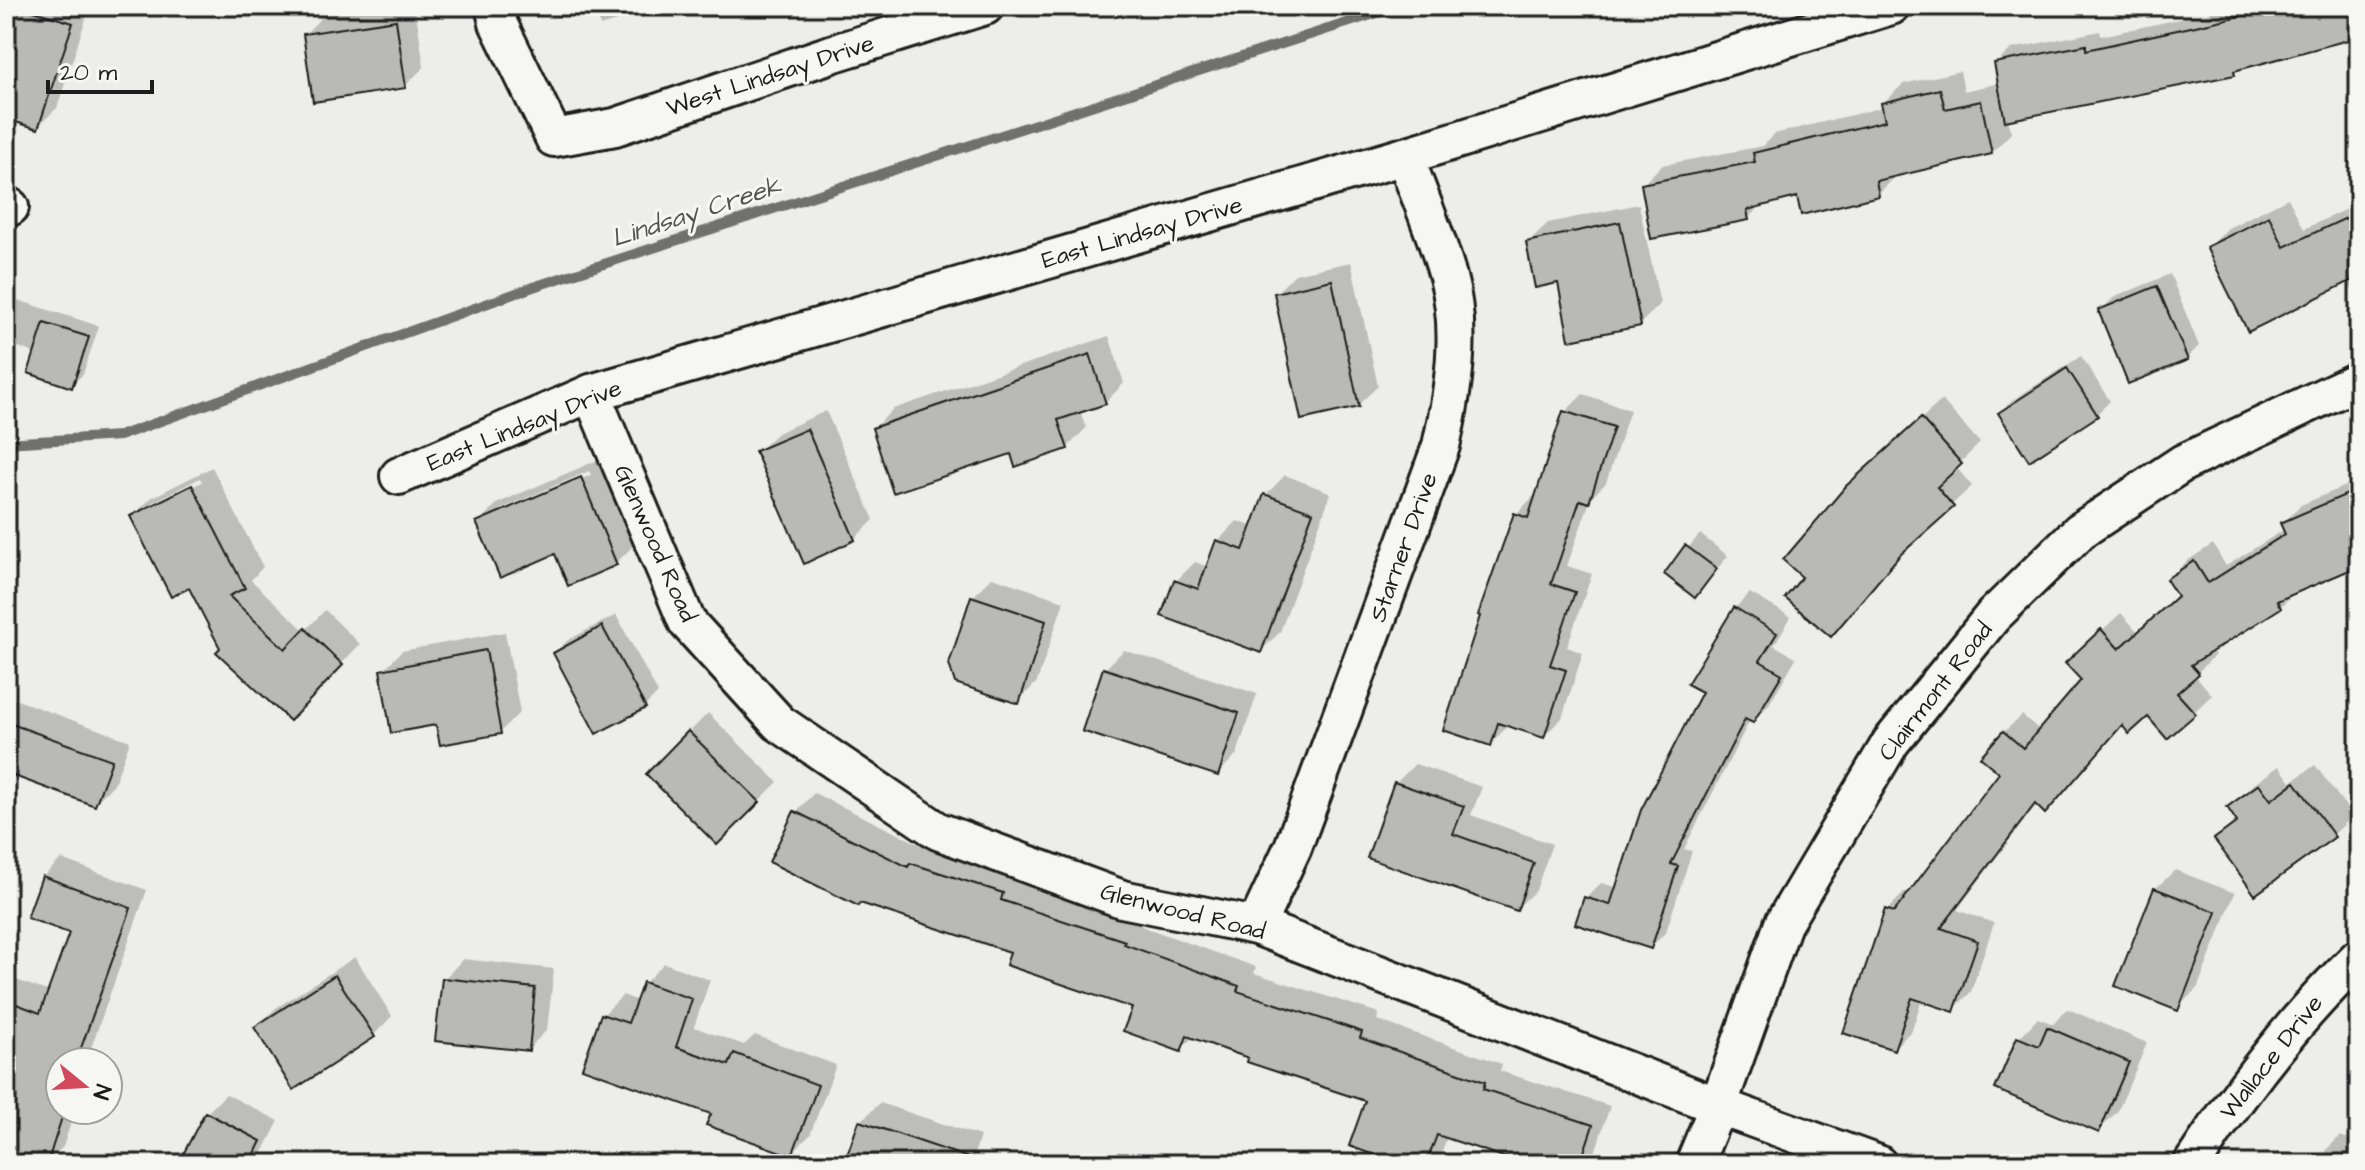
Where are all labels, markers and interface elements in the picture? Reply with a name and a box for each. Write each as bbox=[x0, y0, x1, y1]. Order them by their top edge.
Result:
street label: West Lindsay Drive bbox=[662, 26, 879, 127]
scale bar bbox=[48, 44, 152, 94]
text: 20 m bbox=[60, 56, 117, 90]
water label: Lindsay Creek bbox=[607, 167, 787, 257]
street label: East Lindsay Drive bbox=[1038, 188, 1247, 279]
street label: East Lindsay Drive bbox=[422, 371, 627, 481]
street label: Glenwood Road bbox=[605, 459, 705, 627]
street label: Starner Drive bbox=[1361, 468, 1447, 627]
street label: Clairmont Road bbox=[1871, 615, 2001, 768]
street label: Glenwood Road bbox=[1097, 875, 1269, 949]
street label: Wallace Drive bbox=[2212, 988, 2331, 1127]
north arrow bbox=[44, 1046, 124, 1126]
text: N bbox=[85, 1080, 118, 1103]

